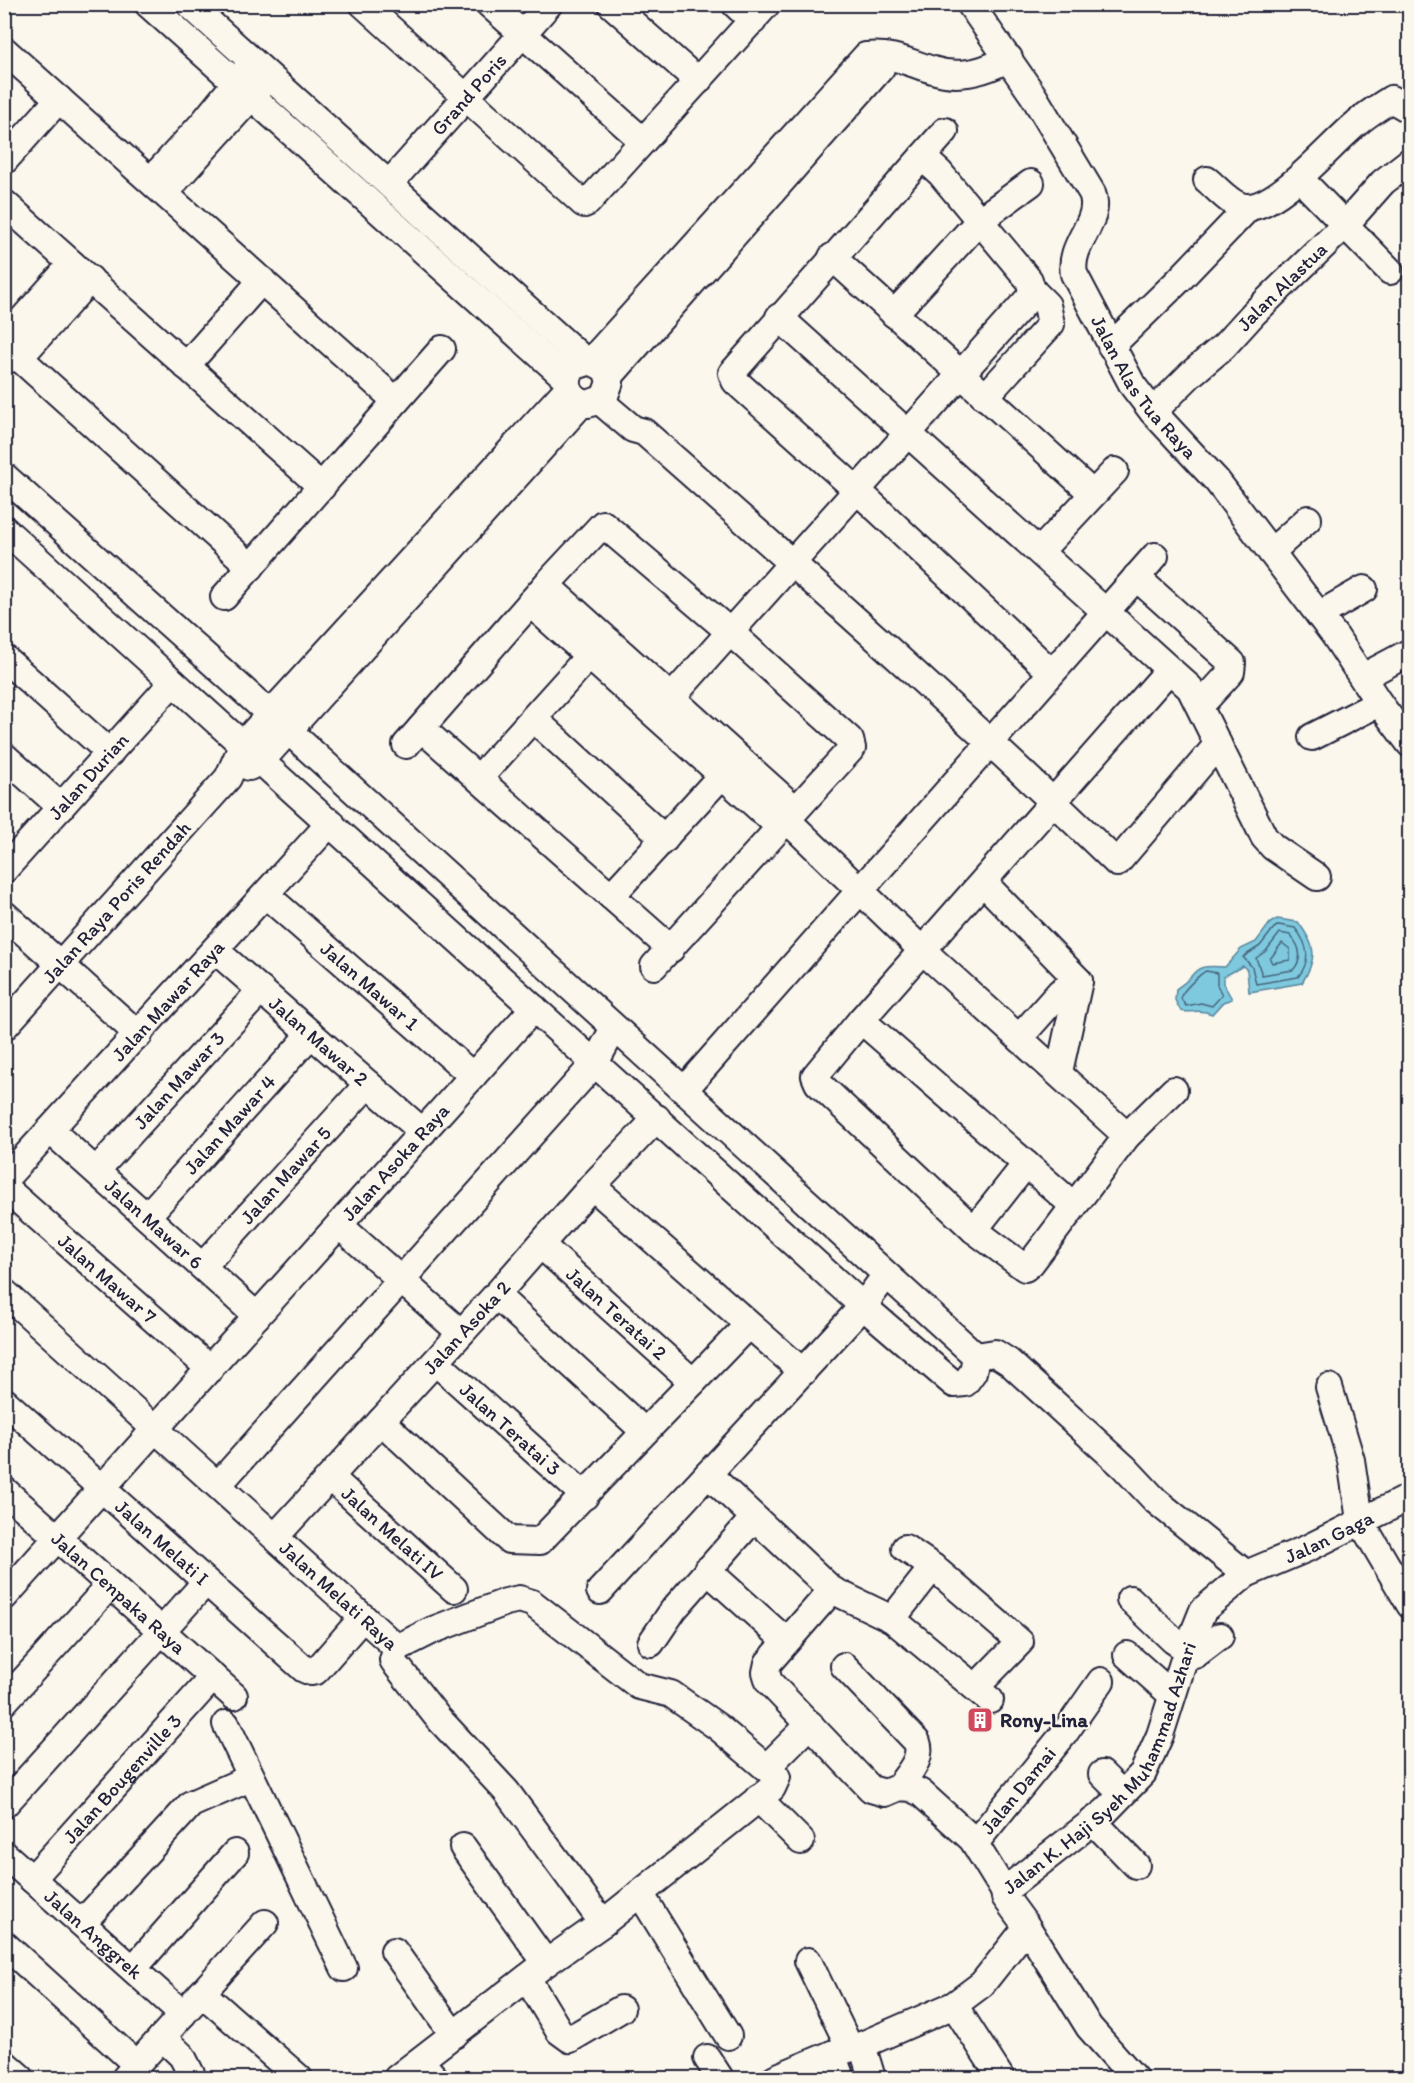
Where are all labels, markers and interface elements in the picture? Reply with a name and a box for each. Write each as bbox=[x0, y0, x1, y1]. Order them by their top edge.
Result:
street label: Grand Poris bbox=[426, 48, 512, 140]
street label: Jalan Alastua bbox=[1232, 237, 1332, 336]
street label: Jalan Alas Tua Raya bbox=[1086, 311, 1203, 464]
street label: Jalan Durian bbox=[43, 728, 133, 825]
street label: Jalan Raya Poris Rendah bbox=[37, 816, 195, 988]
street label: Jalan Mawar Raya bbox=[107, 935, 230, 1066]
street label: Jalan Mawar 1 bbox=[316, 936, 424, 1035]
street label: Jalan Mawar 2 bbox=[264, 991, 374, 1091]
street label: Jalan Mawar 3 bbox=[128, 1026, 230, 1134]
street label: Jalan Mawar 4 bbox=[179, 1070, 281, 1179]
street label: Jalan Asoka Raya bbox=[336, 1098, 455, 1226]
street label: Jalan Mawar 5 bbox=[235, 1121, 336, 1229]
street label: Jalan Mawar 6 bbox=[100, 1173, 208, 1274]
street label: Jalan Mawar 7 bbox=[53, 1229, 162, 1328]
street label: Jalan Teratai 2 bbox=[562, 1262, 672, 1365]
street label: Jalan Asoka 2 bbox=[418, 1275, 515, 1379]
street label: Jalan Teratai 3 bbox=[455, 1377, 566, 1480]
street label: Jalan Melati IV bbox=[337, 1481, 448, 1585]
street label: Jalan Melati I bbox=[111, 1494, 214, 1590]
street label: Jalan Gaga bbox=[1281, 1505, 1378, 1568]
street label: Jalan Cenpaka Raya bbox=[47, 1526, 191, 1660]
street label: Jalan Melati Raya bbox=[275, 1536, 404, 1656]
street label: Jalan K. Haji Syeh Muhammad Azhari bbox=[998, 1638, 1201, 1899]
building icon: Rony-Lina bbox=[965, 1705, 995, 1735]
place label: Rony-Lina bbox=[1000, 1708, 1088, 1733]
street label: Jalan Bougenville 3 bbox=[58, 1709, 186, 1848]
street label: Jalan Damai bbox=[975, 1742, 1061, 1839]
street label: Jalan Anggrek bbox=[40, 1884, 148, 1984]

